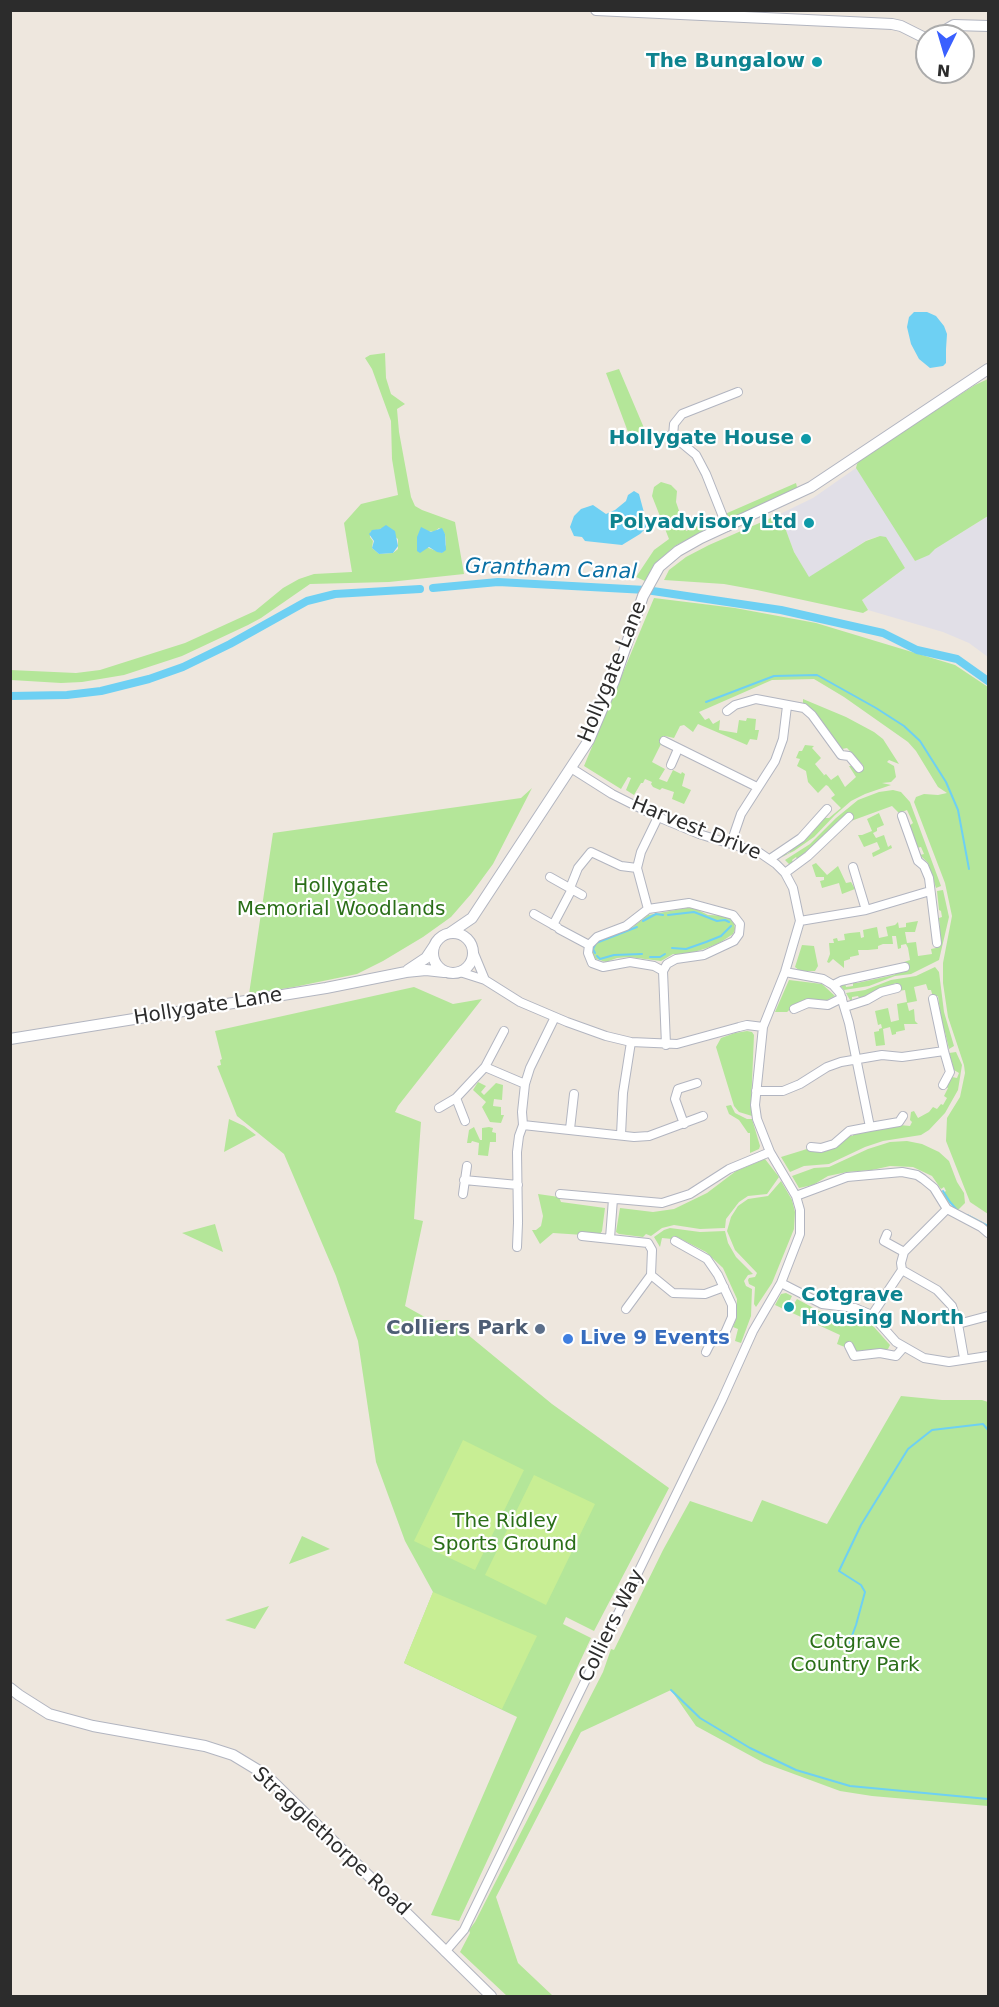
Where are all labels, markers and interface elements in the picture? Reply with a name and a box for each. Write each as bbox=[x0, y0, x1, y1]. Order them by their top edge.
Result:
north arrow bbox=[915, 24, 975, 84]
place label: The Bungalow bbox=[646, 50, 805, 74]
marker: The Bungalow bbox=[810, 55, 824, 69]
text: N bbox=[936, 60, 951, 80]
place label: Hollygate House bbox=[609, 427, 794, 451]
marker: Hollygate House bbox=[799, 432, 813, 446]
place label: Polyadvisory Ltd bbox=[609, 511, 797, 535]
marker: Polyadvisory Ltd bbox=[802, 516, 816, 530]
water label: Grantham Canal bbox=[465, 554, 637, 586]
street label: Hollygate Lane bbox=[574, 598, 652, 746]
street label: Harvest Drive bbox=[628, 792, 764, 866]
park label: Hollygate Memorial Woodlands bbox=[237, 875, 445, 922]
street label: Hollygate Lane bbox=[132, 983, 284, 1031]
place label: Cotgrave Housing North bbox=[801, 1284, 964, 1331]
marker: Cotgrave Housing North bbox=[782, 1300, 796, 1314]
place label: Colliers Park bbox=[386, 1317, 528, 1341]
marker: Colliers Park bbox=[533, 1322, 547, 1336]
place label: Live 9 Events bbox=[580, 1327, 730, 1351]
marker: Live 9 Events bbox=[561, 1332, 575, 1346]
park label: The Ridley Sports Ground bbox=[433, 1510, 577, 1557]
street label: Colliers Way bbox=[574, 1566, 650, 1686]
park label: Cotgrave Country Park bbox=[790, 1631, 920, 1678]
street label: Stragglethorpe Road bbox=[247, 1763, 415, 1921]

